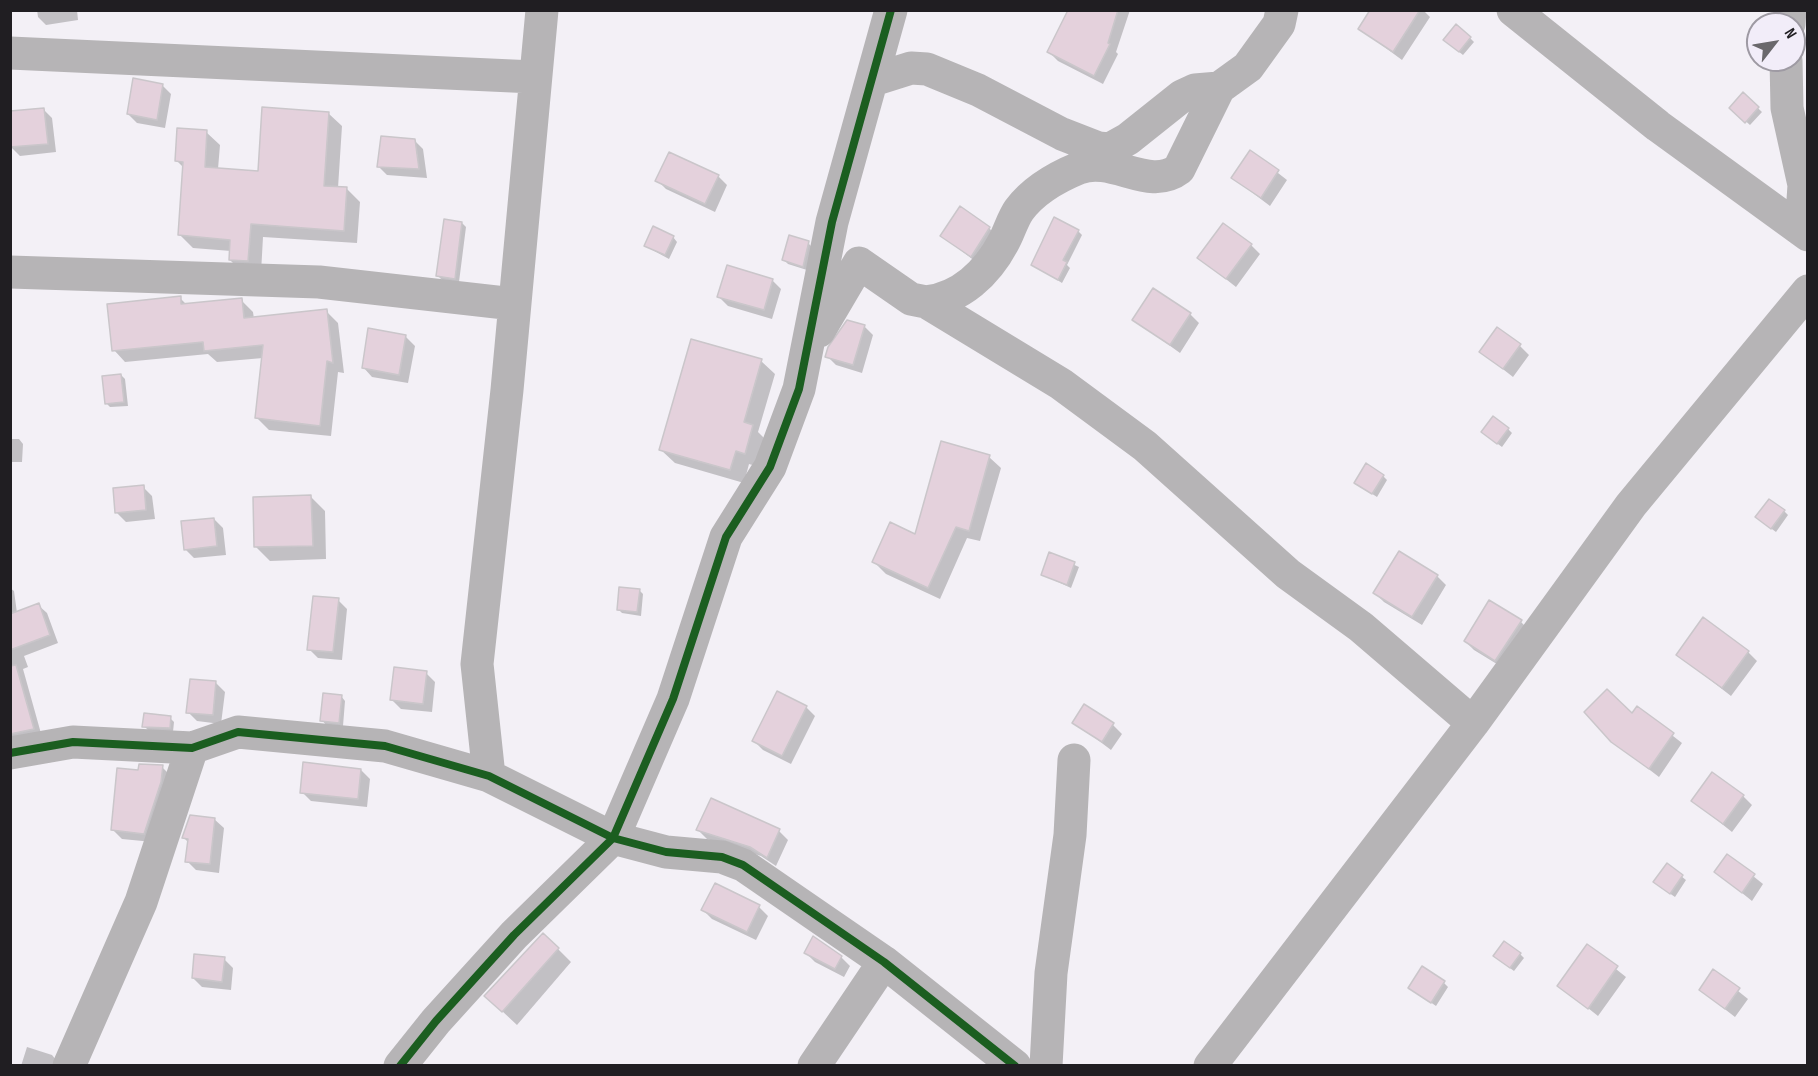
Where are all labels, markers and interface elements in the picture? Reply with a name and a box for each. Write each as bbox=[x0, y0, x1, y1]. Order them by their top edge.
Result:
north arrow bbox=[1746, 12, 1806, 72]
text: N bbox=[1780, 25, 1800, 42]

